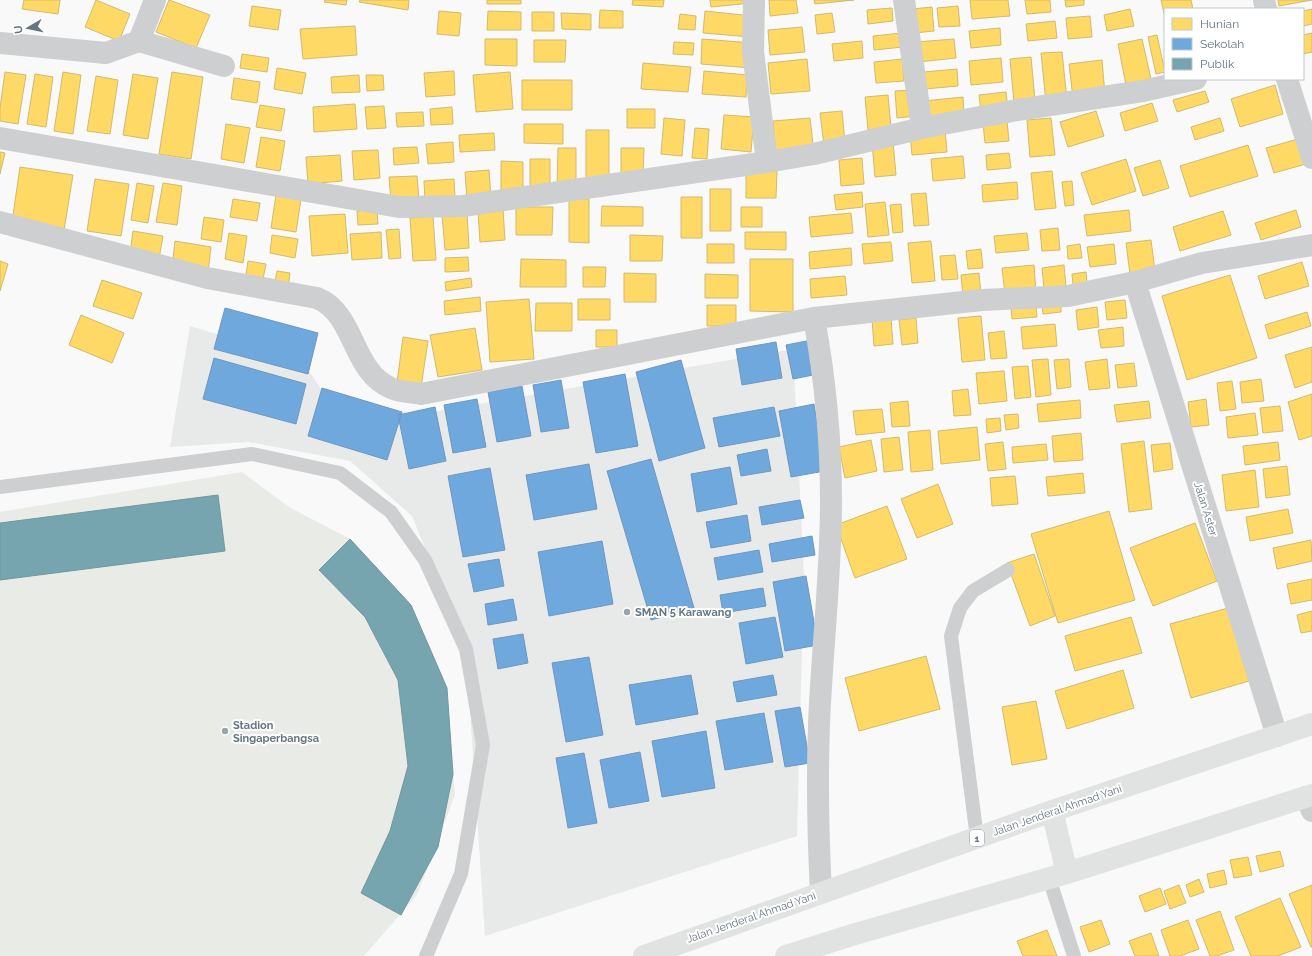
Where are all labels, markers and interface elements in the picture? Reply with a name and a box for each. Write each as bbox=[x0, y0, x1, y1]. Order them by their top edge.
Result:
north arrow bbox=[8, 8, 48, 48]
legend bbox=[1164, 8, 1304, 80]
text: Hunian bbox=[1200, 17, 1239, 31]
text: U bbox=[12, 24, 26, 35]
text: Sekolah bbox=[1200, 37, 1244, 51]
text: Publik bbox=[1200, 57, 1235, 71]
street label: Jalan Aster bbox=[1191, 481, 1220, 538]
place label: SMAN 5 Karawang bbox=[635, 606, 731, 619]
marker: SMAN 5 Karawang bbox=[622, 607, 632, 617]
place label: Stadion Singaperbangsa bbox=[233, 719, 319, 745]
marker: Stadion Singaperbangsa bbox=[220, 726, 230, 736]
street label: Jalan Jenderal Ahmad Yani bbox=[991, 782, 1123, 839]
road number: 1 bbox=[970, 830, 984, 846]
street label: Jalan Jenderal Ahmad Yani bbox=[685, 889, 817, 946]

